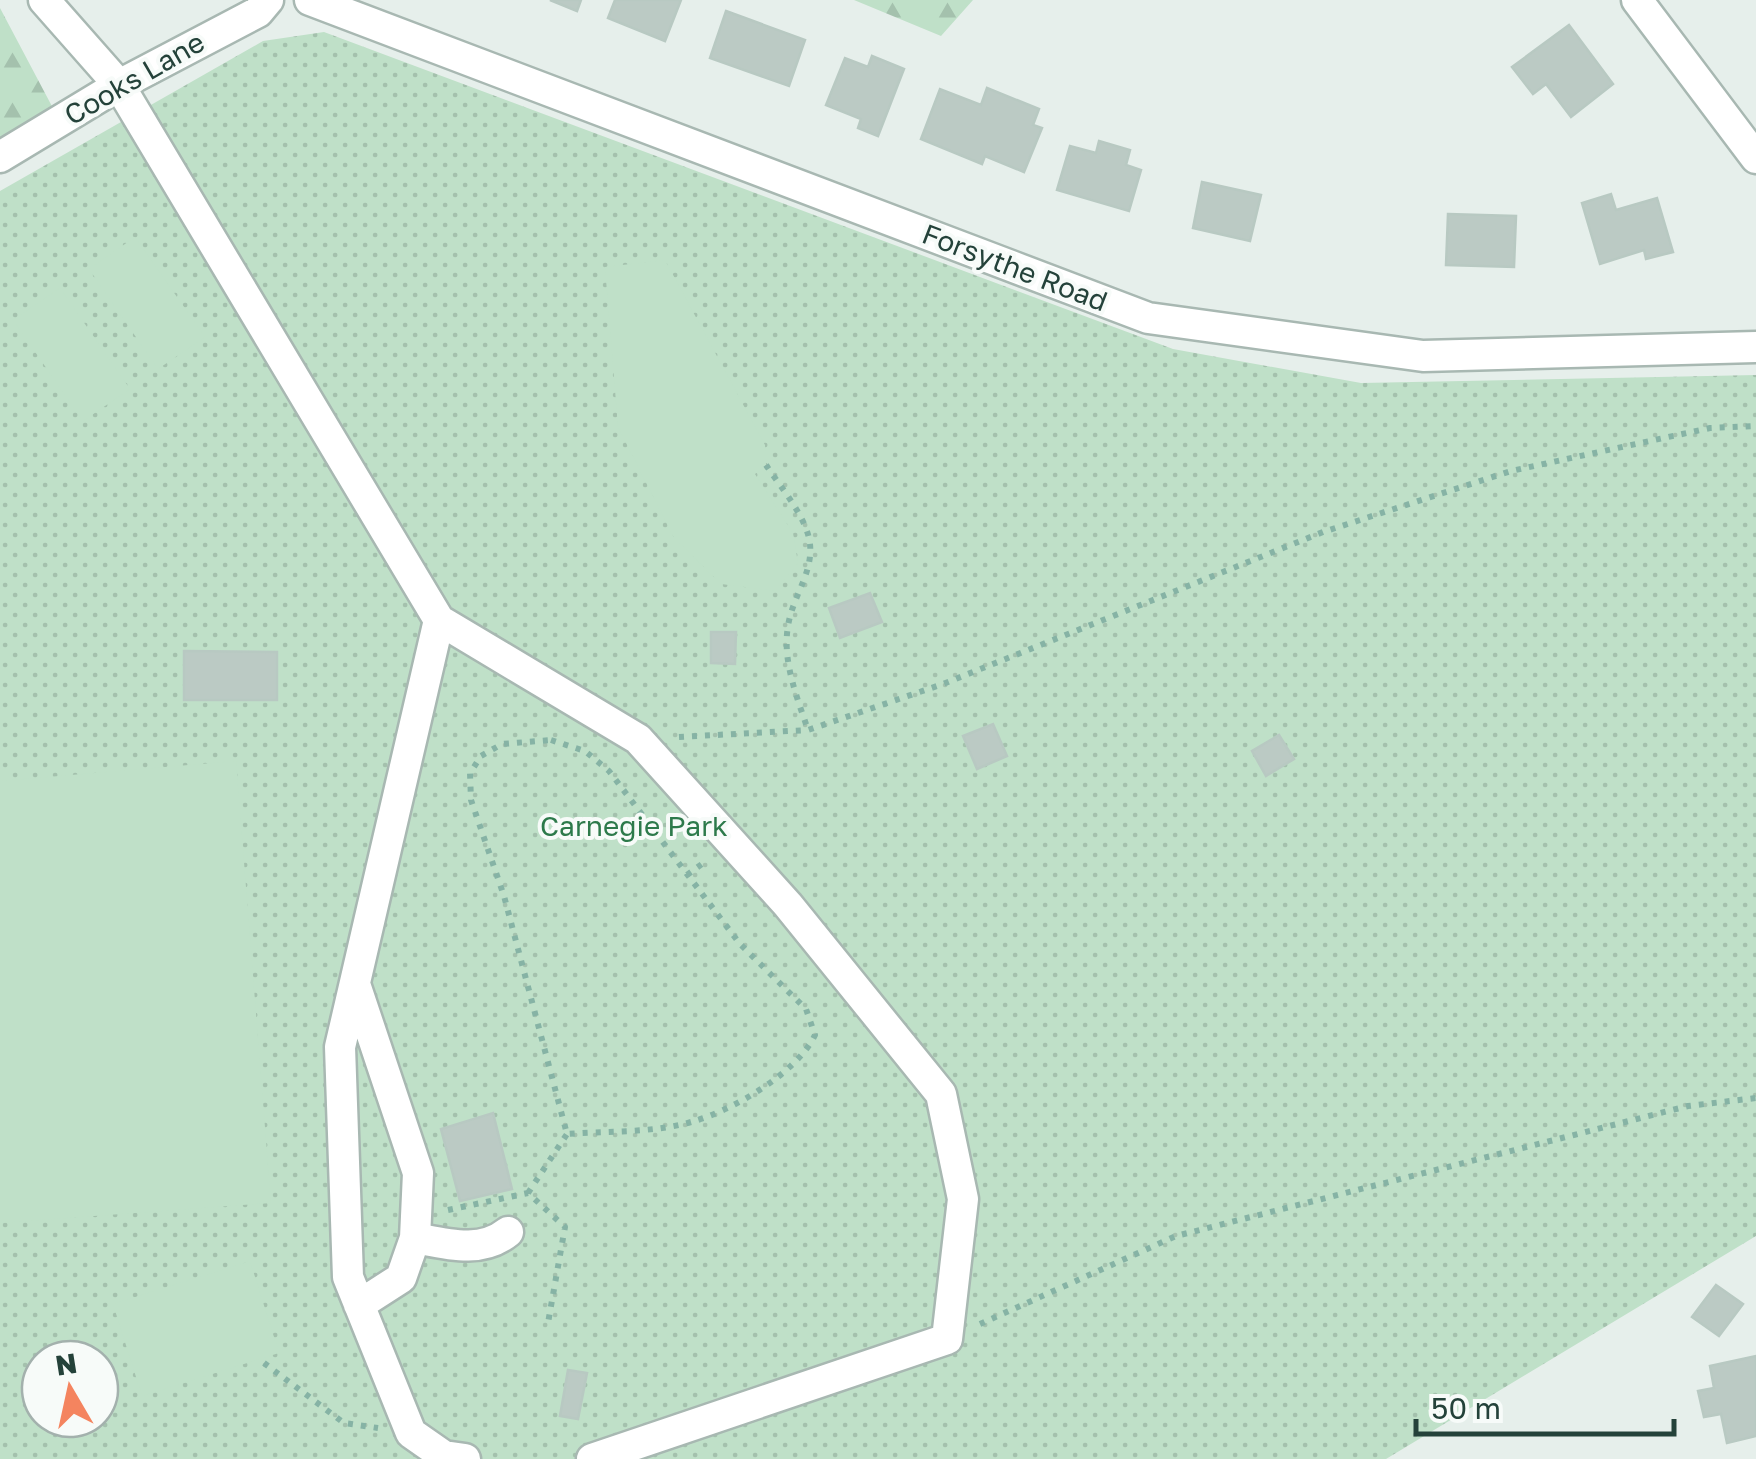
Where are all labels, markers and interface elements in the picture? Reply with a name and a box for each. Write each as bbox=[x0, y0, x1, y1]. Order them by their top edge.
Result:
street label: Cooks Lane bbox=[58, 25, 210, 131]
street label: Forsythe Road bbox=[918, 217, 1112, 317]
park label: Carnegie Park bbox=[540, 809, 728, 842]
north arrow bbox=[20, 1339, 120, 1439]
text: N bbox=[53, 1346, 79, 1382]
scale bar bbox=[1416, 1374, 1674, 1436]
text: 50 m bbox=[1431, 1390, 1501, 1426]

